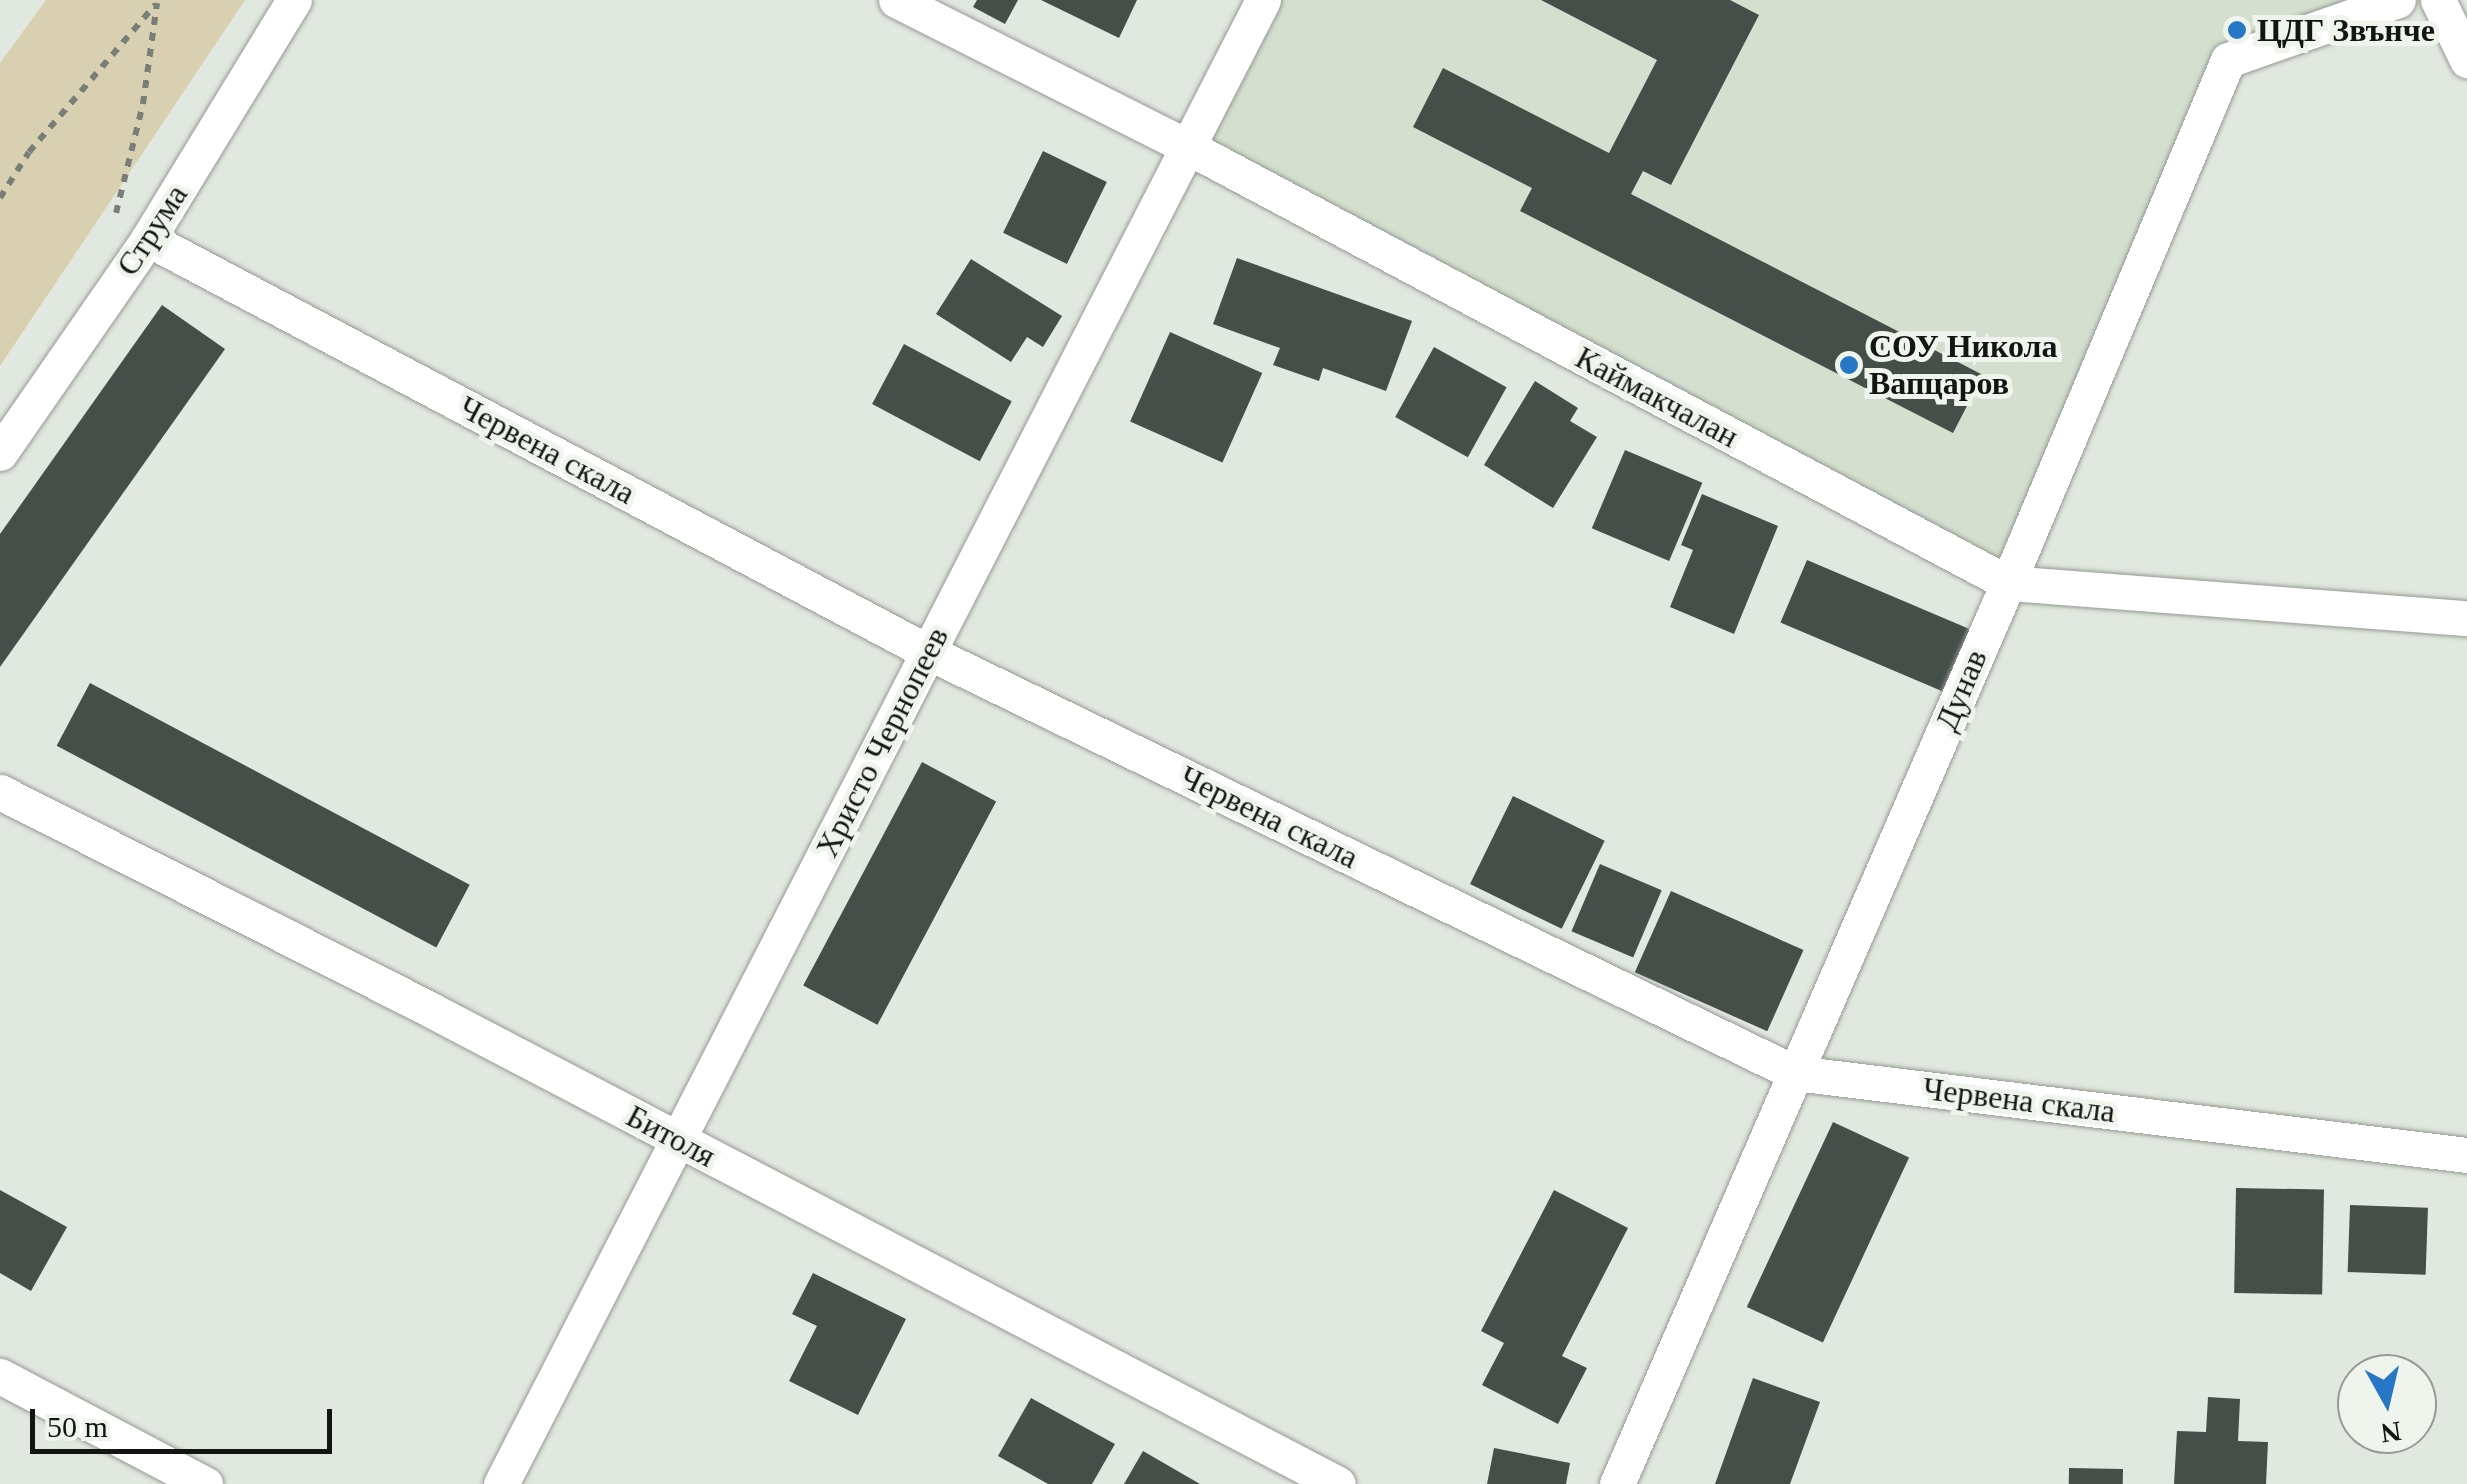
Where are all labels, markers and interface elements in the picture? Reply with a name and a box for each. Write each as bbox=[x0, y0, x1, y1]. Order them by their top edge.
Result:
place label: ЦДГ Звънче bbox=[2257, 11, 2435, 49]
marker: ЦДГ Звънче bbox=[2226, 19, 2248, 41]
street label: Струма bbox=[108, 177, 196, 283]
place label: СОУ Никола Вапцаров bbox=[1869, 328, 2058, 403]
street label: Каймакчалан bbox=[1569, 338, 1745, 456]
marker: СОУ Никола Вапцаров bbox=[1838, 354, 1860, 376]
street label: Червена скала bbox=[453, 388, 641, 512]
street label: Христо Чернопеев bbox=[808, 621, 956, 863]
street label: Дунав bbox=[1927, 644, 1995, 736]
street label: Червена скала bbox=[1174, 757, 1364, 877]
street label: Червена скала bbox=[1921, 1069, 2117, 1131]
street label: Битоля bbox=[620, 1097, 722, 1175]
north arrow bbox=[2337, 1354, 2437, 1454]
scale bar bbox=[35, 1389, 338, 1451]
text: 50 m bbox=[47, 1410, 108, 1443]
text: N bbox=[2379, 1415, 2403, 1449]

